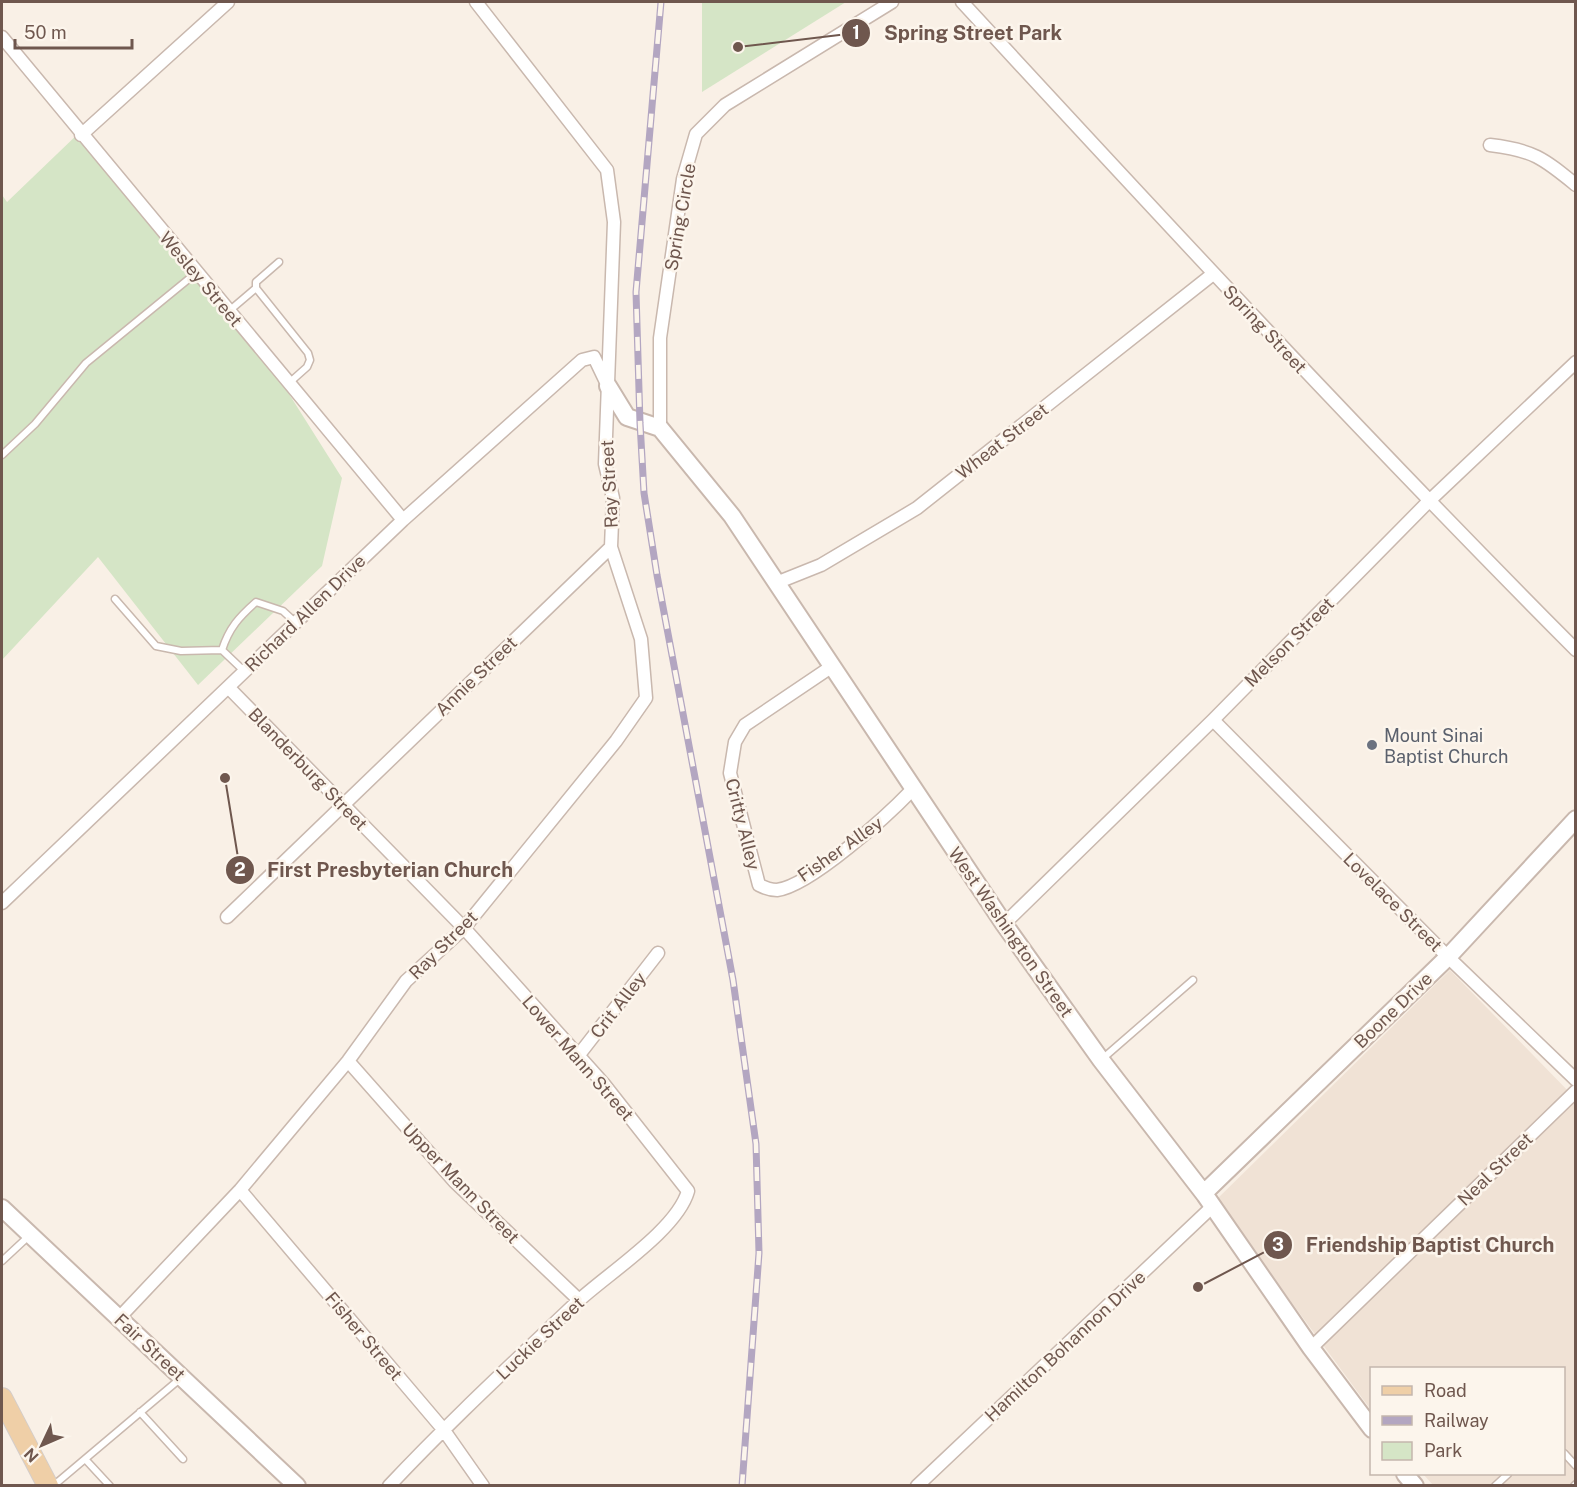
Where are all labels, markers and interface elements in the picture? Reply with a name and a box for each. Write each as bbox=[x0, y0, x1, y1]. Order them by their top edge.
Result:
scale bar bbox=[15, 12, 132, 50]
callout: Spring Street Park bbox=[841, 14, 1074, 52]
text: Spring Street Park bbox=[884, 21, 1062, 45]
text: 50 m bbox=[24, 22, 67, 43]
text: 1 bbox=[852, 22, 860, 43]
street label: Spring Circle bbox=[660, 161, 700, 273]
street label: Wesley Street bbox=[155, 227, 247, 331]
street label: Spring Street bbox=[1219, 281, 1311, 377]
street label: Wheat Street bbox=[952, 399, 1052, 483]
street label: Ray Street bbox=[596, 439, 622, 529]
street label: Richard Allen Drive bbox=[240, 550, 370, 676]
street label: Melson Street bbox=[1240, 593, 1338, 691]
street label: Annie Street bbox=[431, 632, 521, 720]
street label: Blanderburg Street bbox=[244, 703, 372, 835]
place label: Mount Sinai Baptist Church bbox=[1384, 725, 1508, 767]
marker: Mount Sinai Baptist Church bbox=[1365, 738, 1379, 752]
street label: Critty Alley bbox=[721, 776, 765, 872]
street label: Fisher Alley bbox=[793, 812, 887, 886]
street label: West Washington Street bbox=[944, 843, 1078, 1021]
street label: Lovelace Street bbox=[1339, 848, 1447, 956]
callout: First Presbyterian Church bbox=[225, 851, 525, 889]
text: First Presbyterian Church bbox=[267, 858, 513, 882]
text: 2 bbox=[234, 859, 246, 880]
street label: Ray Street bbox=[404, 906, 482, 984]
street label: Crit Alley bbox=[586, 968, 650, 1042]
street label: Boone Drive bbox=[1350, 968, 1436, 1052]
street label: Lower Mann Street bbox=[518, 991, 638, 1125]
street label: Upper Mann Street bbox=[398, 1118, 524, 1248]
street label: Neal Street bbox=[1453, 1128, 1537, 1210]
callout: Friendship Baptist Church bbox=[1263, 1226, 1566, 1264]
text: Friendship Baptist Church bbox=[1306, 1233, 1554, 1257]
text: 3 bbox=[1272, 1234, 1284, 1255]
street label: Hamilton Bohannon Drive bbox=[980, 1266, 1150, 1426]
street label: Fisher Street bbox=[321, 1288, 407, 1384]
street label: Luckie Street bbox=[492, 1292, 588, 1384]
street label: Fair Street bbox=[110, 1309, 190, 1385]
legend bbox=[1370, 1367, 1565, 1475]
text: Road bbox=[1424, 1380, 1467, 1401]
text: Railway bbox=[1424, 1410, 1489, 1431]
north arrow bbox=[12, 1415, 72, 1475]
text: Park bbox=[1424, 1440, 1462, 1461]
text: N bbox=[20, 1444, 43, 1466]

